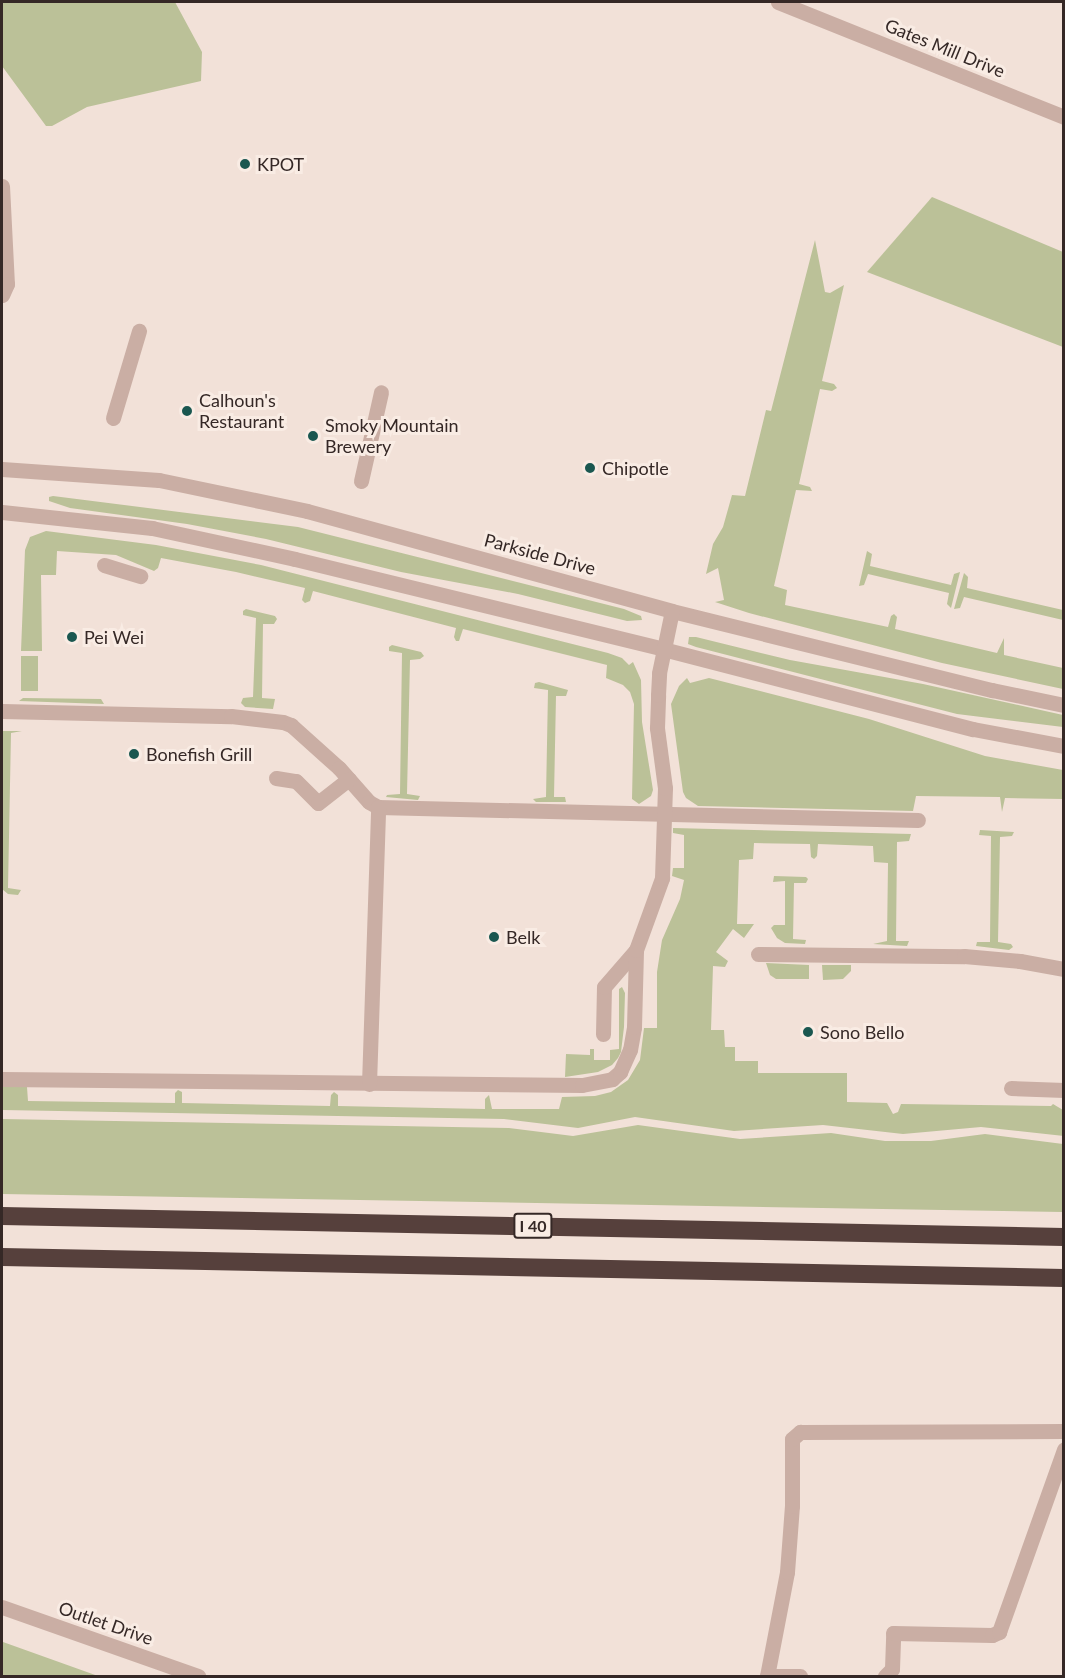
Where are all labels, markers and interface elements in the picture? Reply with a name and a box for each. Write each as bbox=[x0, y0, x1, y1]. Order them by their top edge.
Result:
street label: Gates Mill Drive bbox=[882, 14, 1008, 82]
place label: KPOT bbox=[257, 153, 304, 175]
marker: KPOT bbox=[238, 157, 252, 171]
place label: Calhoun's Restaurant bbox=[199, 390, 284, 432]
marker: Calhoun's Restaurant bbox=[180, 404, 194, 418]
place label: Smoky Mountain Brewery bbox=[325, 415, 459, 458]
marker: Smoky Mountain Brewery bbox=[306, 429, 320, 443]
place label: Chipotle bbox=[602, 457, 669, 479]
marker: Chipotle bbox=[583, 461, 597, 475]
street label: Parkside Drive bbox=[482, 529, 598, 579]
place label: Pei Wei bbox=[84, 626, 144, 648]
marker: Pei Wei bbox=[65, 630, 79, 644]
place label: Bonefish Grill bbox=[146, 743, 252, 765]
marker: Bonefish Grill bbox=[127, 747, 141, 761]
place label: Belk bbox=[506, 926, 540, 948]
marker: Belk bbox=[487, 930, 501, 944]
place label: Sono Bello bbox=[820, 1021, 904, 1043]
marker: Sono Bello bbox=[801, 1025, 815, 1039]
road number: I 40 bbox=[512, 1213, 554, 1239]
street label: Outlet Drive bbox=[56, 1597, 156, 1649]

